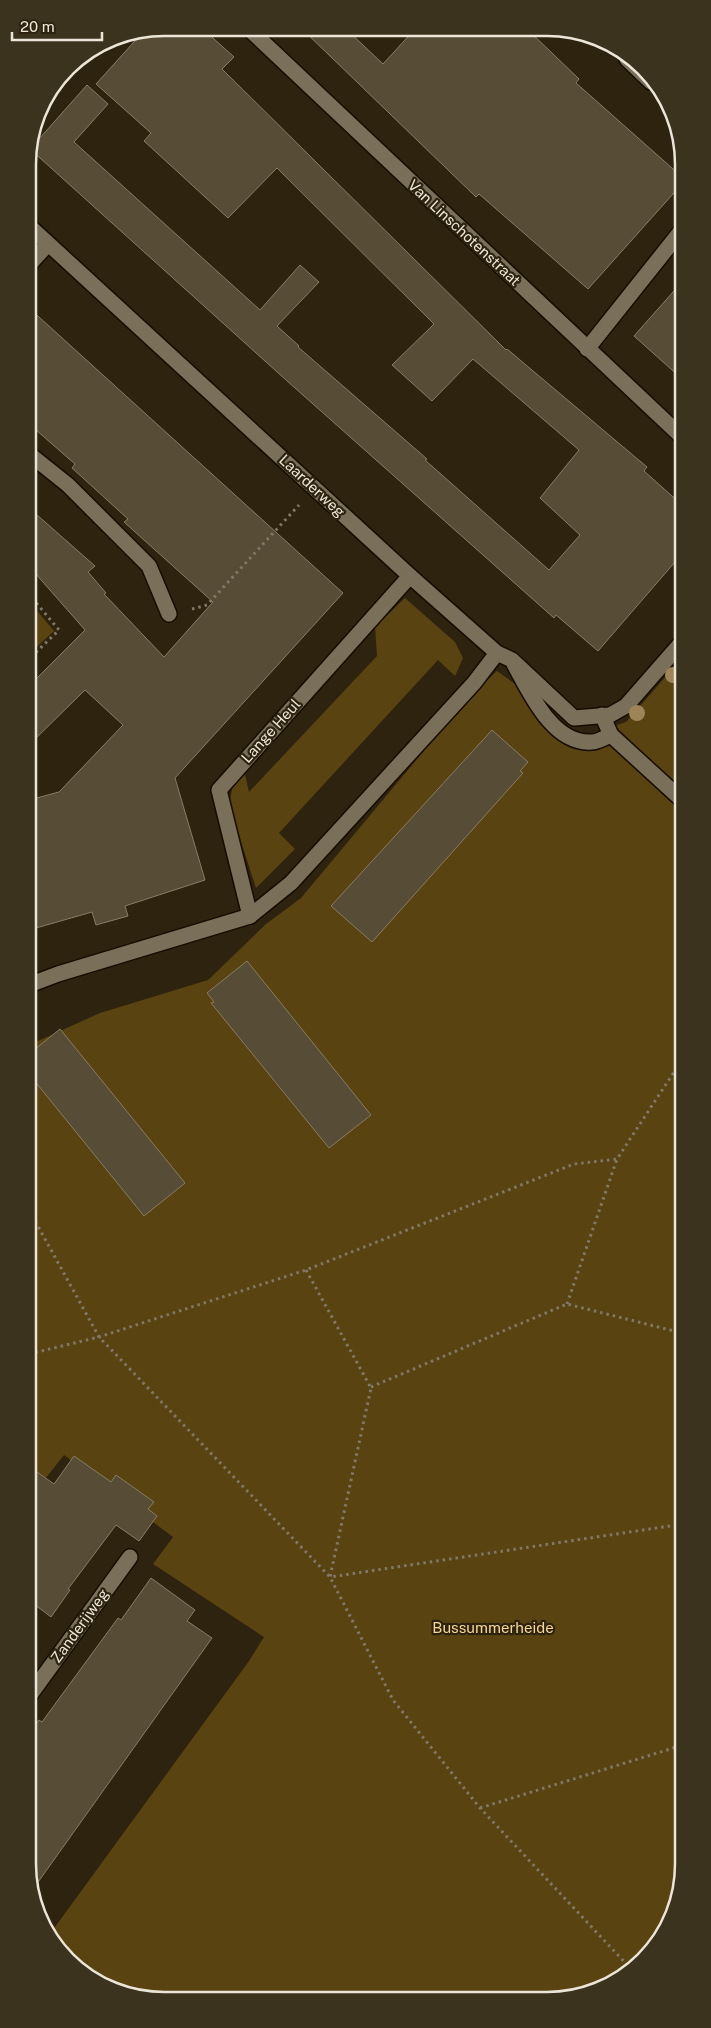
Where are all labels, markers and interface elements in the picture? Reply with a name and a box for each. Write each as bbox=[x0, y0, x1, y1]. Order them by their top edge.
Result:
scale bar bbox=[12, 10, 102, 42]
text: 20 m bbox=[20, 18, 55, 35]
street label: Van Linschotenstraat bbox=[405, 176, 524, 289]
street label: Laarderweg bbox=[276, 451, 349, 520]
street label: Lange Heul bbox=[238, 695, 304, 766]
street label: Zanderijweg bbox=[47, 1586, 112, 1666]
park label: Bussummerheide bbox=[432, 1619, 554, 1636]

